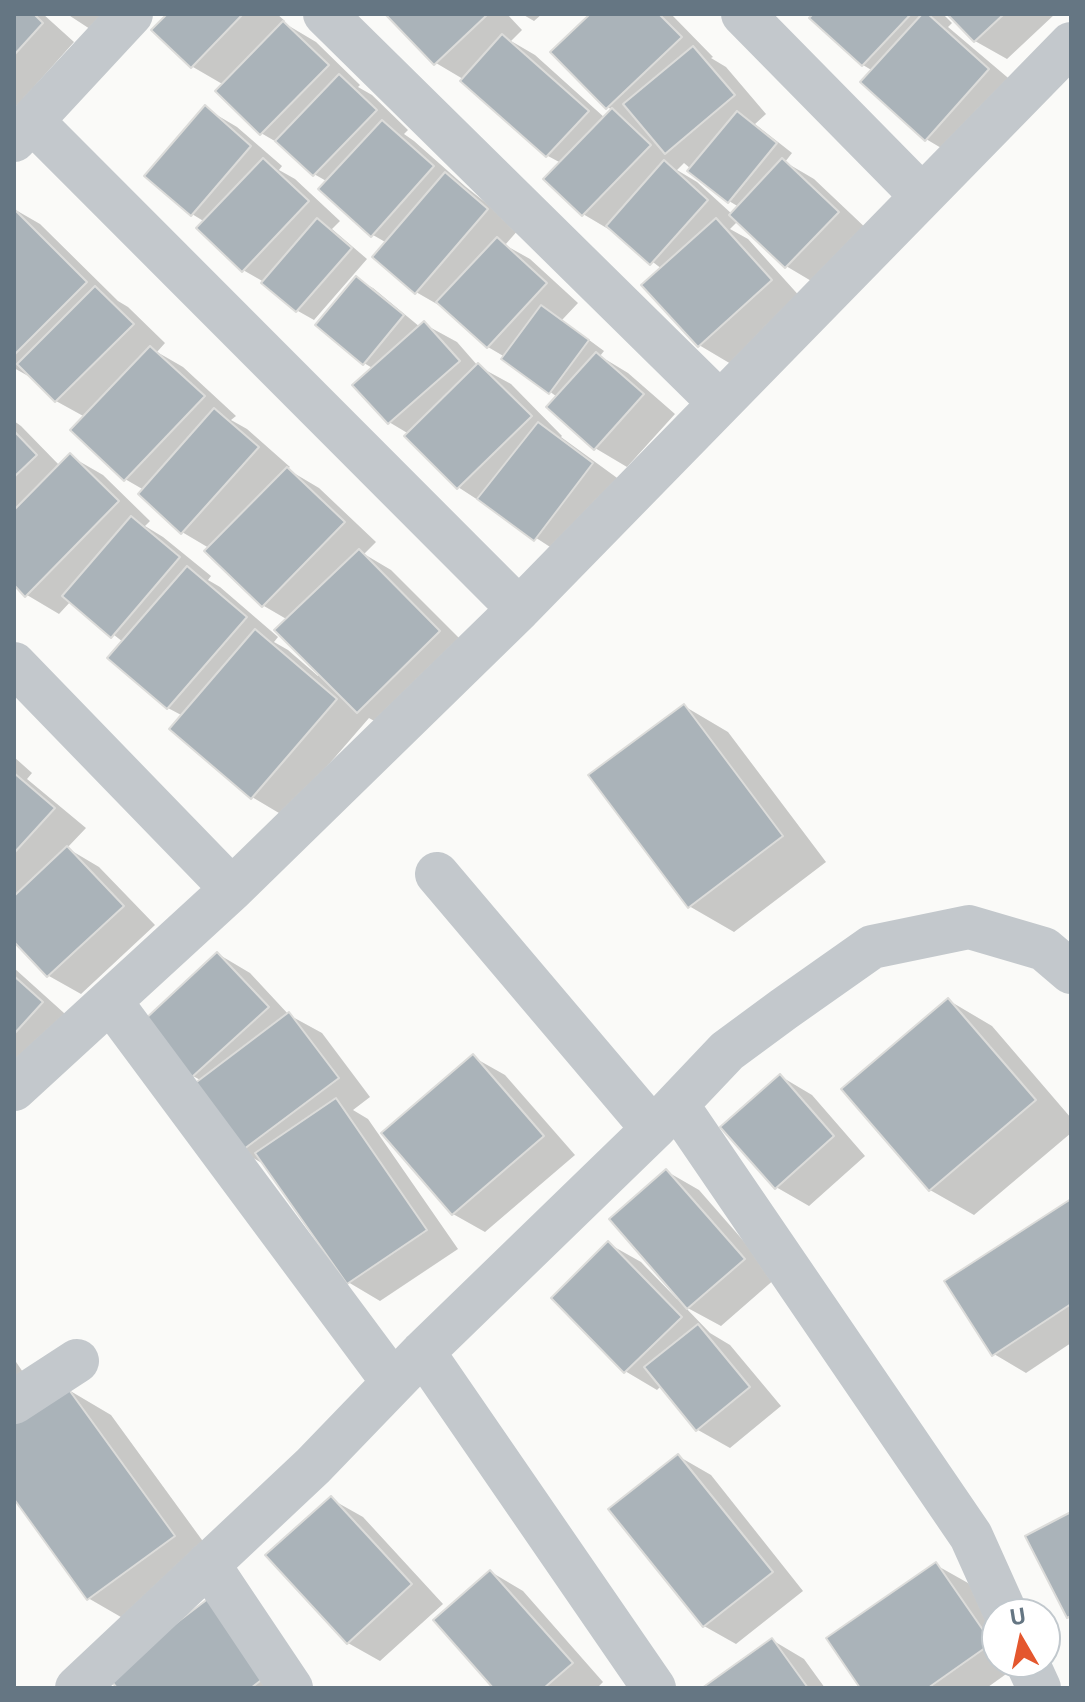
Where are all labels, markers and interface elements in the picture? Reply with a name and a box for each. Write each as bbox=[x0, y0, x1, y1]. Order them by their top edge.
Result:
north arrow bbox=[981, 1598, 1061, 1678]
text: U bbox=[1008, 1602, 1027, 1630]

